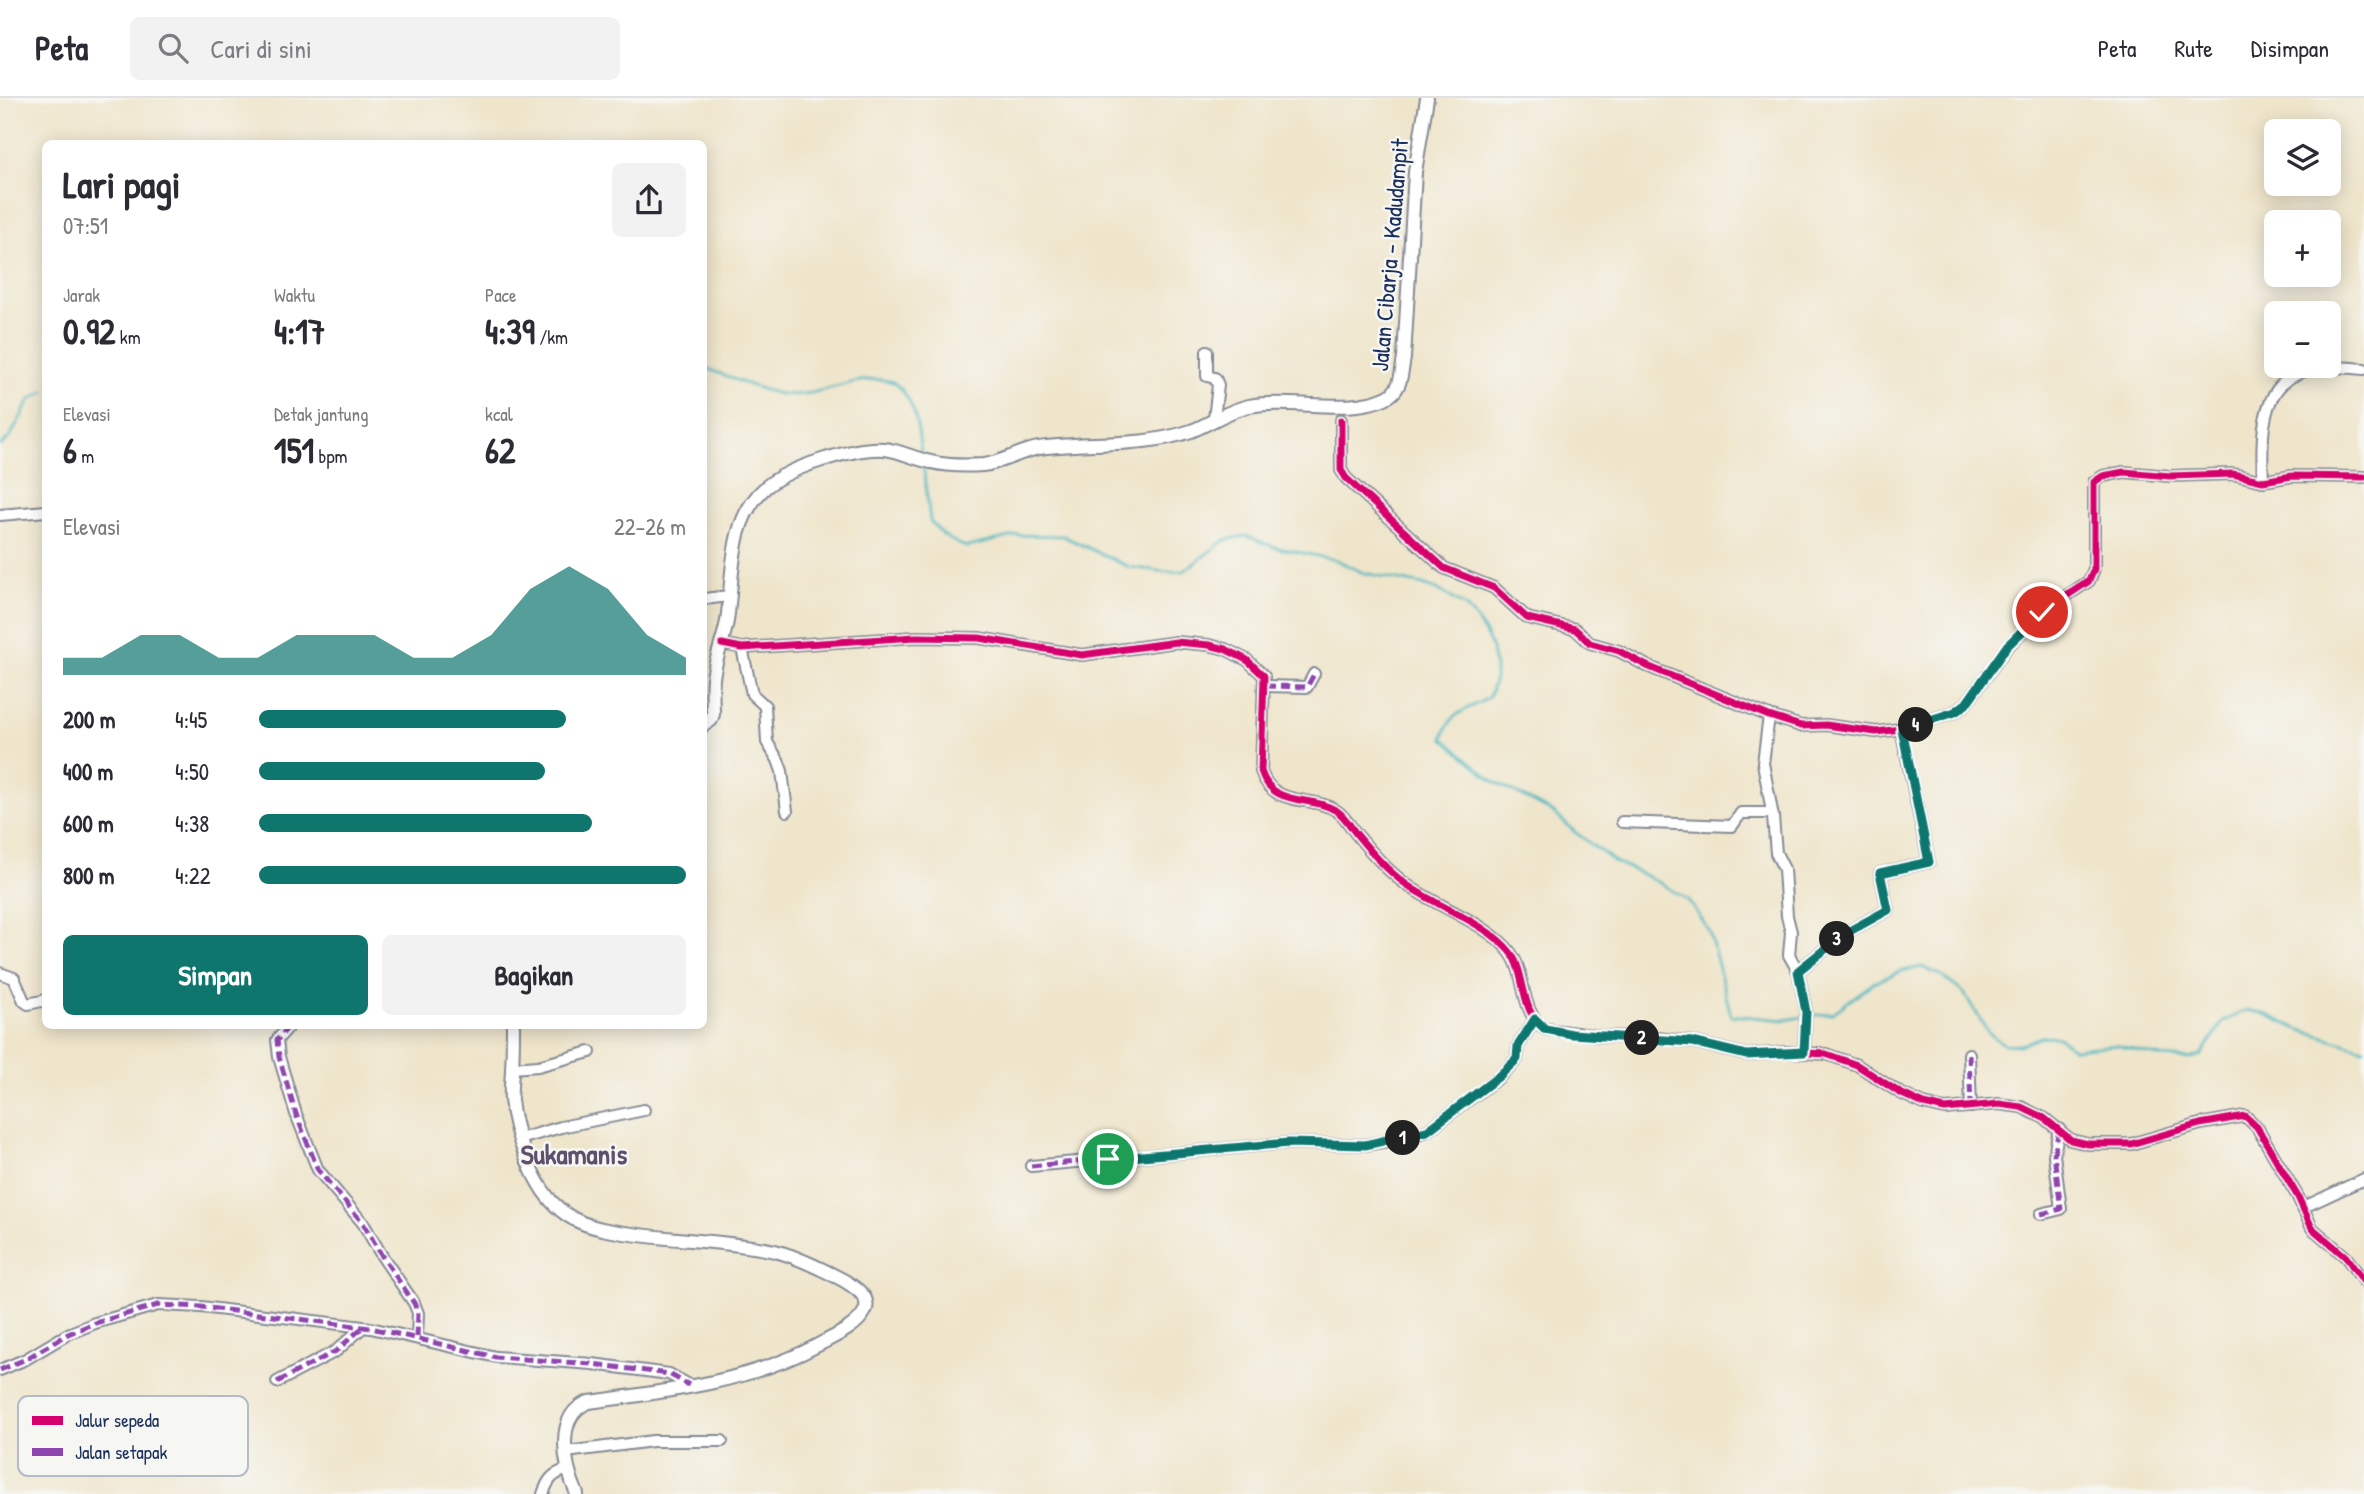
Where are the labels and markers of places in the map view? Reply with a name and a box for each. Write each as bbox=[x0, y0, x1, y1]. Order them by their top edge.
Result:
pin bbox=[2012, 582, 2072, 642]
pin: 4 bbox=[1898, 708, 1934, 742]
pin: 3 bbox=[1820, 922, 1854, 956]
pin: 2 bbox=[1624, 1020, 1660, 1056]
pin: 1 bbox=[1386, 1121, 1420, 1156]
pin bbox=[1078, 1129, 1138, 1189]

